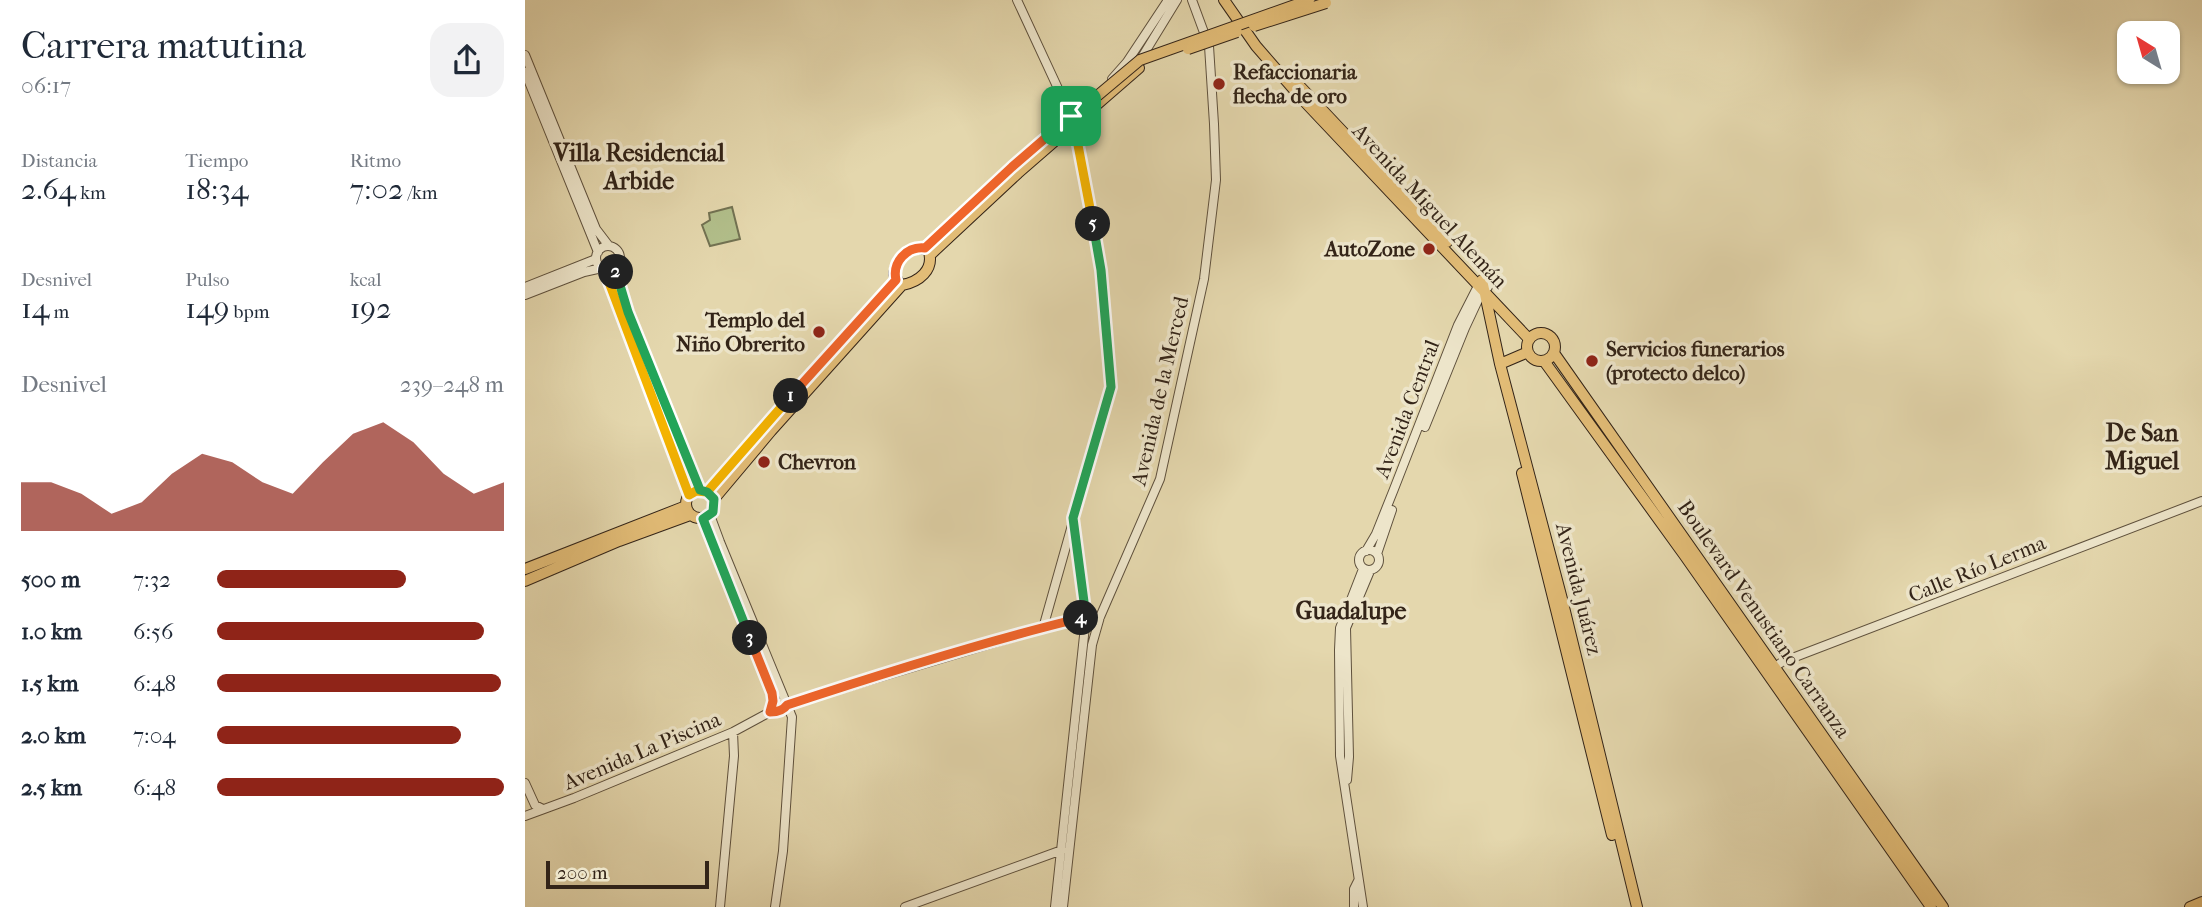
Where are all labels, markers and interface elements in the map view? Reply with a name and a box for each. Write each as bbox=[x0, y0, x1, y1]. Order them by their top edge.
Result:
north arrow bbox=[2117, 21, 2181, 84]
map controls bbox=[2117, 21, 2180, 84]
text: Carrera matutina bbox=[21, 23, 305, 68]
button: share bbox=[430, 23, 504, 97]
place label: Refaccionaria flecha de oro bbox=[1233, 60, 1358, 108]
text: 06:17 bbox=[21, 72, 71, 99]
marker: Refaccionaria flecha de oro bbox=[1211, 76, 1227, 92]
pin bbox=[1041, 86, 1101, 146]
icon: arrive bbox=[1052, 97, 1090, 135]
street label: Avenida Miguel Alemán bbox=[1347, 118, 1512, 293]
district label: Villa Residencial Arbide bbox=[552, 139, 725, 195]
text: Distancia bbox=[21, 150, 97, 172]
text: Tiempo bbox=[185, 150, 248, 172]
text: Ritmo bbox=[350, 150, 401, 172]
text: 2.64 bbox=[21, 172, 76, 207]
text: 18:34 bbox=[185, 172, 248, 207]
text: 7:02 bbox=[350, 172, 403, 207]
text: km bbox=[76, 182, 106, 204]
text: /km bbox=[403, 182, 438, 204]
pin: 5 bbox=[1075, 206, 1111, 242]
text: 5 bbox=[1088, 212, 1097, 234]
place label: AutoZone bbox=[1323, 237, 1416, 261]
marker: AutoZone bbox=[1421, 241, 1437, 257]
pin: 2 bbox=[599, 254, 633, 290]
text: 2 bbox=[611, 260, 620, 282]
text: Desnivel bbox=[21, 269, 92, 291]
text: Pulso bbox=[185, 269, 229, 291]
text: kcal bbox=[350, 269, 382, 291]
text: 14 bbox=[21, 291, 49, 326]
text: 149 bbox=[185, 291, 229, 326]
text: 192 bbox=[350, 291, 392, 326]
street label: Avenida de la Merced bbox=[1126, 294, 1194, 489]
text: m bbox=[49, 301, 69, 323]
text: bpm bbox=[229, 301, 270, 323]
place label: Templo del Niño Obrerito bbox=[676, 308, 805, 356]
marker: Templo del Niño Obrerito bbox=[811, 324, 827, 340]
street label: Avenida Central bbox=[1369, 336, 1444, 482]
place label: Servicios funerarios (protecto delco) bbox=[1606, 337, 1785, 385]
marker: Servicios funerarios (protecto delco) bbox=[1584, 353, 1600, 369]
text: Desnivel bbox=[21, 371, 107, 398]
text: 239–248 m bbox=[400, 371, 504, 398]
pin: 1 bbox=[773, 378, 809, 414]
text: 1 bbox=[787, 384, 794, 406]
district label: De San Miguel bbox=[2105, 419, 2179, 475]
place label: Chevron bbox=[778, 450, 857, 474]
marker: Chevron bbox=[756, 454, 772, 470]
street label: Boulevard Venustiano Carranza bbox=[1673, 496, 1855, 743]
street label: Avenida Juárez bbox=[1551, 520, 1607, 657]
street label: Calle Río Lerma bbox=[1905, 530, 2049, 607]
text: 500 m bbox=[21, 566, 80, 593]
text: 7:32 bbox=[133, 566, 171, 593]
district label: Guadalupe bbox=[1296, 597, 1407, 625]
pin: 4 bbox=[1063, 600, 1099, 636]
text: 4 bbox=[1075, 606, 1086, 628]
text: 1.0 km bbox=[21, 618, 82, 645]
text: 6:56 bbox=[133, 618, 173, 645]
pin: 3 bbox=[733, 620, 768, 656]
text: 3 bbox=[746, 626, 753, 648]
text: 1.5 km bbox=[21, 670, 79, 697]
text: 6:48 bbox=[133, 670, 176, 697]
street label: Avenida La Piscina bbox=[559, 707, 724, 795]
text: 2.0 km bbox=[21, 722, 86, 749]
text: 7:04 bbox=[133, 722, 176, 749]
text: 2.5 km bbox=[21, 774, 82, 801]
text: 6:48 bbox=[133, 774, 176, 801]
scale bar bbox=[546, 858, 709, 890]
text: 200 m bbox=[557, 862, 608, 884]

